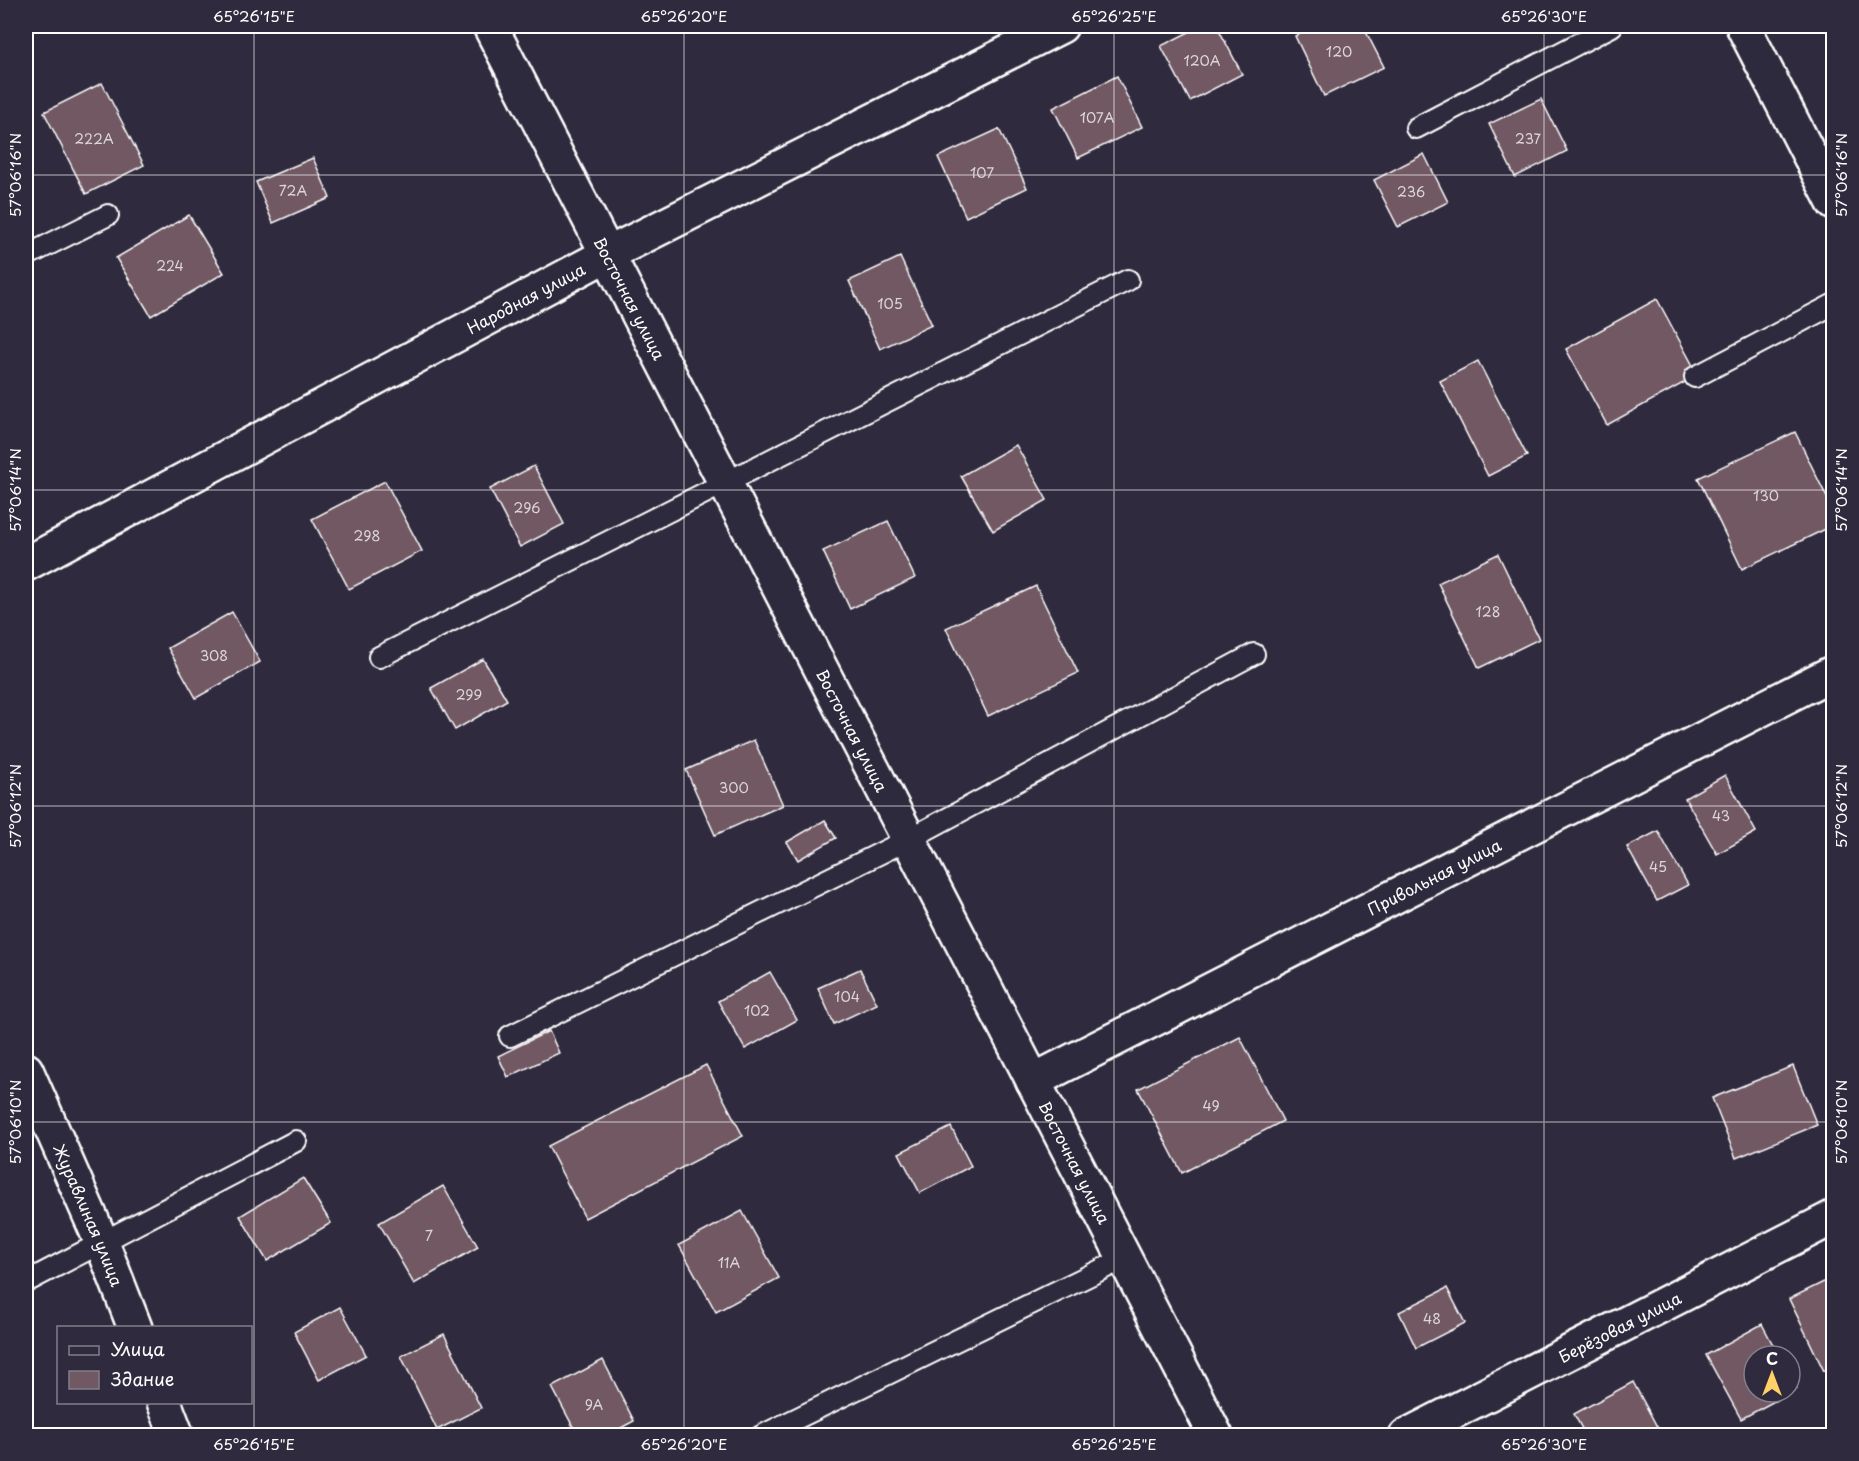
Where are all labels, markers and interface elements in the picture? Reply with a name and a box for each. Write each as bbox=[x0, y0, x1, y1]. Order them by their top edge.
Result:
text: 65°26'15"E bbox=[213, 4, 295, 27]
text: 65°26'20"E bbox=[641, 4, 727, 27]
text: 65°26'25"E bbox=[1071, 4, 1157, 27]
text: 65°26'30"E bbox=[1501, 4, 1587, 27]
house number: 120 bbox=[1326, 41, 1352, 62]
house number: 120А bbox=[1183, 50, 1221, 71]
house number: 107А bbox=[1080, 107, 1115, 128]
house number: 222А bbox=[74, 128, 114, 149]
house number: 237 bbox=[1515, 128, 1542, 149]
text: 57°06'16"N bbox=[3, 133, 26, 217]
text: 57°06'16"N bbox=[1829, 133, 1852, 217]
house number: 107 bbox=[970, 162, 994, 183]
house number: 72А bbox=[279, 180, 307, 201]
house number: 236 bbox=[1397, 181, 1425, 202]
street label: Восточная улица bbox=[588, 232, 672, 364]
house number: 224 bbox=[156, 255, 184, 276]
street label: Народная улица bbox=[462, 257, 589, 339]
house number: 105 bbox=[877, 293, 903, 314]
text: 57°06'14"N bbox=[3, 448, 26, 532]
text: 57°06'14"N bbox=[1829, 448, 1852, 532]
house number: 130 bbox=[1753, 485, 1779, 506]
house number: 296 bbox=[514, 497, 540, 518]
house number: 298 bbox=[353, 525, 381, 546]
house number: 128 bbox=[1476, 601, 1500, 622]
house number: 308 bbox=[200, 645, 228, 666]
street label: Восточная улица bbox=[811, 665, 894, 796]
house number: 299 bbox=[456, 684, 483, 705]
text: 57°06'12"N bbox=[3, 764, 26, 848]
text: 57°06'12"N bbox=[1829, 764, 1852, 848]
house number: 300 bbox=[719, 777, 749, 798]
house number: 43 bbox=[1712, 805, 1730, 826]
street label: Привольная улица bbox=[1363, 832, 1505, 921]
house number: 45 bbox=[1649, 856, 1667, 877]
house number: 104 bbox=[834, 986, 860, 1007]
house number: 102 bbox=[744, 1000, 770, 1021]
text: 57°06'10"N bbox=[3, 1080, 26, 1164]
text: 57°06'10"N bbox=[1829, 1080, 1852, 1164]
house number: 49 bbox=[1202, 1095, 1220, 1116]
street label: Восточная улица bbox=[1033, 1097, 1117, 1228]
street label: Журавлиная улица bbox=[48, 1140, 130, 1290]
house number: 7 bbox=[425, 1225, 433, 1246]
house number: 11А bbox=[718, 1252, 740, 1273]
street label: Берёзовая улица bbox=[1554, 1285, 1685, 1368]
house number: 48 bbox=[1423, 1308, 1441, 1329]
legend bbox=[57, 1326, 252, 1404]
text: Улица bbox=[111, 1335, 165, 1362]
north arrow bbox=[1742, 1344, 1802, 1404]
text: С bbox=[1766, 1346, 1778, 1370]
text: Здание bbox=[111, 1365, 174, 1392]
house number: 9А bbox=[585, 1394, 604, 1415]
text: 65°26'15"E bbox=[213, 1432, 295, 1455]
text: 65°26'20"E bbox=[641, 1432, 727, 1455]
text: 65°26'25"E bbox=[1071, 1432, 1157, 1455]
text: 65°26'30"E bbox=[1501, 1432, 1587, 1455]

